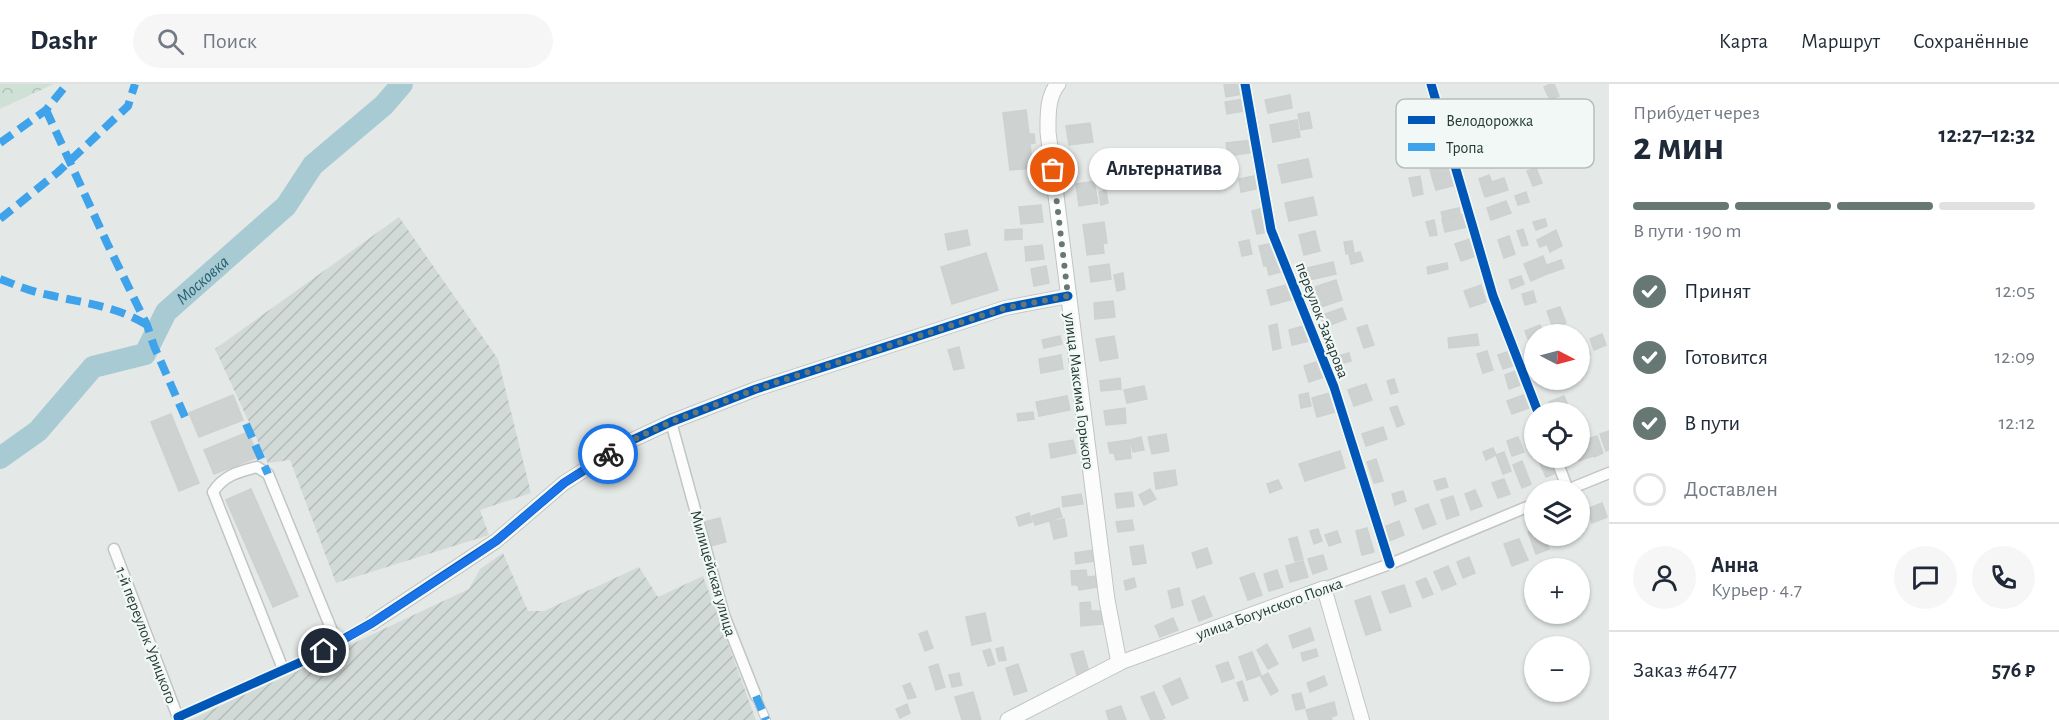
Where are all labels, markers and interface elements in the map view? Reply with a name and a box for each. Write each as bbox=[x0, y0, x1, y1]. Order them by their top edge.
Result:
search box bbox=[133, 14, 553, 68]
icon: search bbox=[154, 25, 187, 58]
text: Dashr bbox=[30, 27, 97, 55]
text: Поиск bbox=[202, 30, 257, 52]
text: Карта bbox=[1719, 31, 1768, 52]
text: Маршрут bbox=[1801, 31, 1880, 52]
text: Сохранённые bbox=[1913, 31, 2029, 52]
legend bbox=[1396, 99, 1594, 168]
text: Прибудет через bbox=[1633, 103, 1760, 123]
text: Велодорожка bbox=[1446, 113, 1533, 129]
text: 12:27–12:32 bbox=[1939, 124, 2035, 146]
text: 2 мин bbox=[1633, 128, 1724, 167]
text: Тропа bbox=[1446, 140, 1484, 156]
pin bbox=[1027, 144, 1078, 195]
callout: Альтернатива bbox=[1089, 149, 1239, 191]
icon: bag bbox=[1036, 153, 1069, 186]
text: Альтернатива bbox=[1106, 159, 1222, 179]
text: В пути · 190 m bbox=[1633, 221, 1741, 241]
water label: Московка bbox=[173, 253, 233, 308]
street label: переулок Захарова bbox=[1292, 260, 1352, 381]
icon: check bbox=[1633, 275, 1666, 308]
text: Принят bbox=[1684, 280, 1750, 302]
text: 12:05 bbox=[1996, 281, 2035, 301]
street label: улица Максима Горького bbox=[1060, 311, 1097, 471]
north arrow bbox=[1524, 324, 1590, 390]
map controls bbox=[1524, 324, 1590, 702]
icon: check bbox=[1633, 341, 1666, 374]
text: Готовится bbox=[1684, 346, 1768, 368]
text: 12:09 bbox=[1994, 347, 2035, 367]
button: locate bbox=[1524, 402, 1590, 468]
icon: check bbox=[1633, 407, 1666, 440]
text: В пути bbox=[1684, 412, 1740, 434]
text: 12:12 bbox=[1998, 413, 2035, 433]
courier bbox=[578, 424, 638, 484]
icon: bike bbox=[592, 438, 625, 471]
text: Доставлен bbox=[1684, 478, 1778, 500]
button: layers bbox=[1524, 480, 1590, 546]
street label: Милицейская улица bbox=[686, 508, 739, 638]
button: person bbox=[1633, 546, 1696, 609]
button: chat bbox=[1894, 546, 1957, 609]
button: phone bbox=[1972, 546, 2035, 609]
text: Анна bbox=[1711, 554, 1759, 576]
button: + bbox=[1524, 558, 1590, 624]
street label: 1-й переулок Урицкого bbox=[112, 565, 180, 706]
street label: улица Богунского Полка bbox=[1193, 575, 1345, 644]
text: Курьер · 4.7 bbox=[1711, 580, 1802, 600]
pin bbox=[298, 625, 349, 676]
icon: home bbox=[307, 634, 340, 667]
button: − bbox=[1524, 636, 1590, 702]
text: Заказ #6477 bbox=[1633, 659, 1737, 681]
text: 576 ₽ bbox=[1992, 659, 2035, 681]

